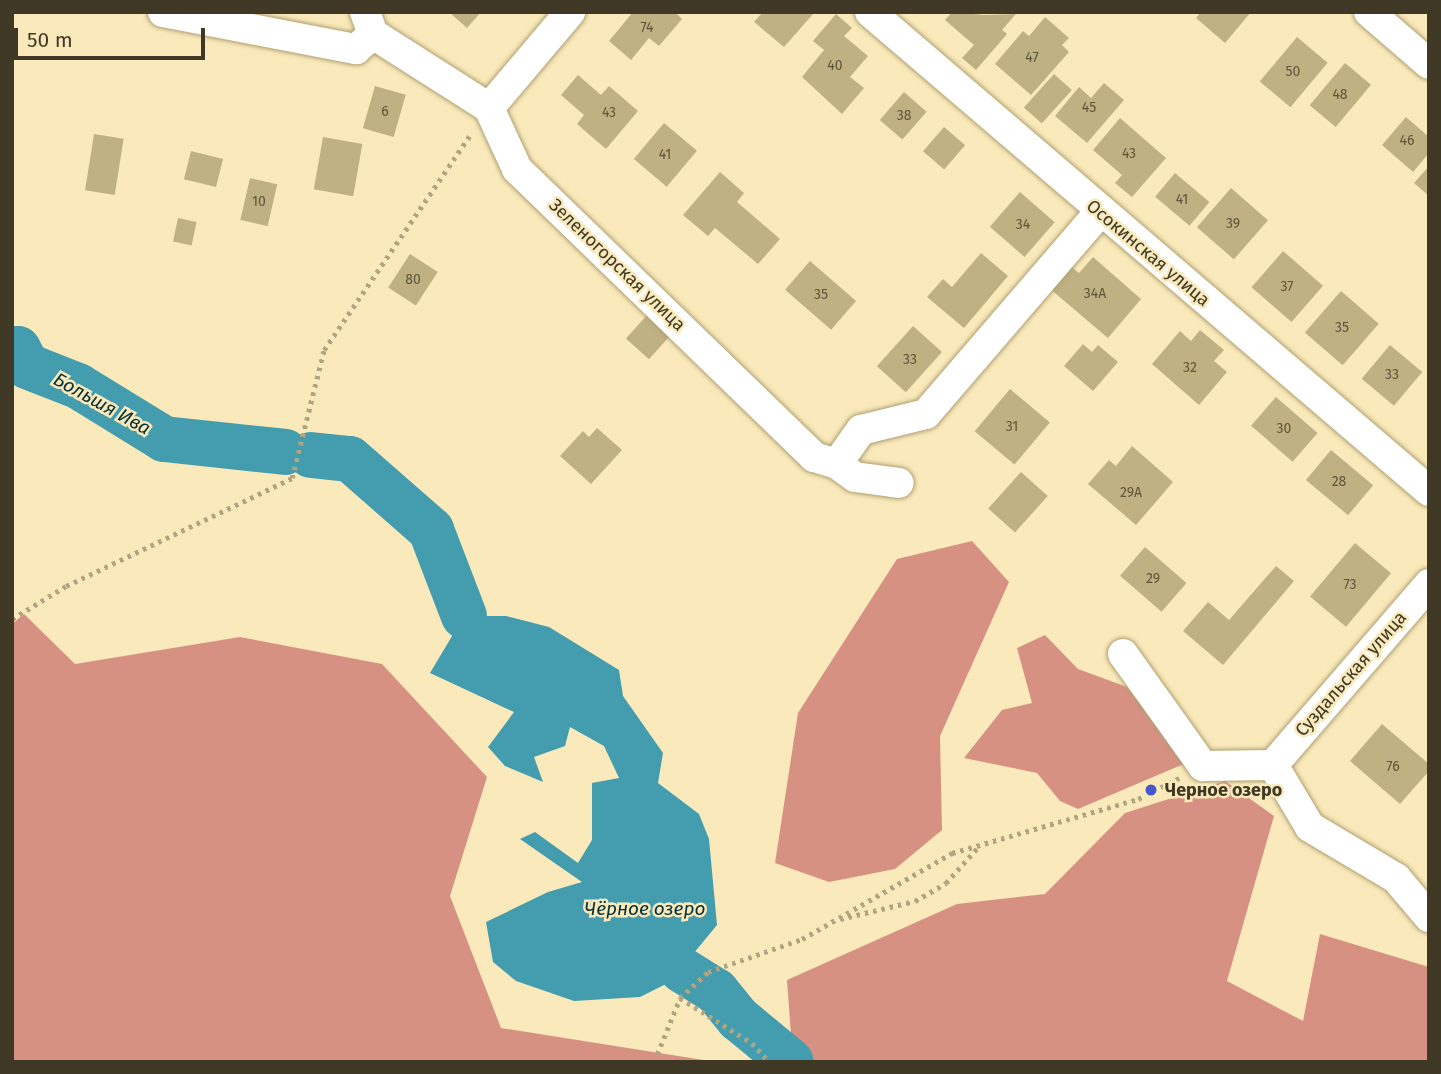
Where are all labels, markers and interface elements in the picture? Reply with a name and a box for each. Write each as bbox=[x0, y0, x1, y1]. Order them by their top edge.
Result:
scale bar bbox=[18, 14, 208, 58]
house number: 74 bbox=[640, 20, 654, 36]
text: 50 m bbox=[27, 27, 73, 53]
house number: 47 bbox=[1025, 50, 1039, 66]
house number: 40 bbox=[827, 58, 843, 74]
house number: 50 bbox=[1286, 64, 1300, 80]
house number: 48 bbox=[1332, 87, 1348, 103]
house number: 45 bbox=[1082, 100, 1096, 116]
house number: 6 bbox=[381, 104, 389, 120]
house number: 43 bbox=[602, 105, 616, 121]
house number: 38 bbox=[897, 108, 911, 124]
house number: 46 bbox=[1400, 133, 1414, 149]
house number: 43 bbox=[1122, 146, 1136, 162]
house number: 41 bbox=[659, 147, 671, 163]
house number: 41 bbox=[1176, 192, 1188, 208]
house number: 10 bbox=[252, 194, 266, 210]
street label: Зеленогорская улица bbox=[544, 194, 690, 336]
street label: Осокинская улица bbox=[1082, 195, 1214, 311]
house number: 39 bbox=[1226, 216, 1240, 232]
house number: 34 bbox=[1016, 217, 1030, 233]
house number: 80 bbox=[405, 272, 421, 288]
house number: 37 bbox=[1280, 279, 1294, 295]
house number: 34А bbox=[1084, 286, 1106, 302]
house number: 35 bbox=[814, 287, 828, 303]
house number: 35 bbox=[1335, 320, 1349, 336]
house number: 33 bbox=[903, 352, 917, 368]
house number: 32 bbox=[1183, 360, 1197, 376]
house number: 33 bbox=[1385, 367, 1399, 383]
water label: Большя Ива bbox=[50, 368, 154, 440]
house number: 31 bbox=[1006, 419, 1018, 435]
house number: 30 bbox=[1277, 421, 1291, 437]
house number: 28 bbox=[1332, 474, 1346, 490]
house number: 29А bbox=[1120, 485, 1142, 501]
house number: 29 bbox=[1146, 571, 1160, 587]
house number: 73 bbox=[1343, 577, 1357, 593]
street label: Суздальская улица bbox=[1291, 607, 1411, 741]
house number: 76 bbox=[1386, 759, 1400, 775]
place label: Черное озеро bbox=[1165, 779, 1282, 801]
marker: Черное озеро bbox=[1143, 782, 1159, 798]
water label: Чёрное озеро bbox=[585, 898, 705, 920]

